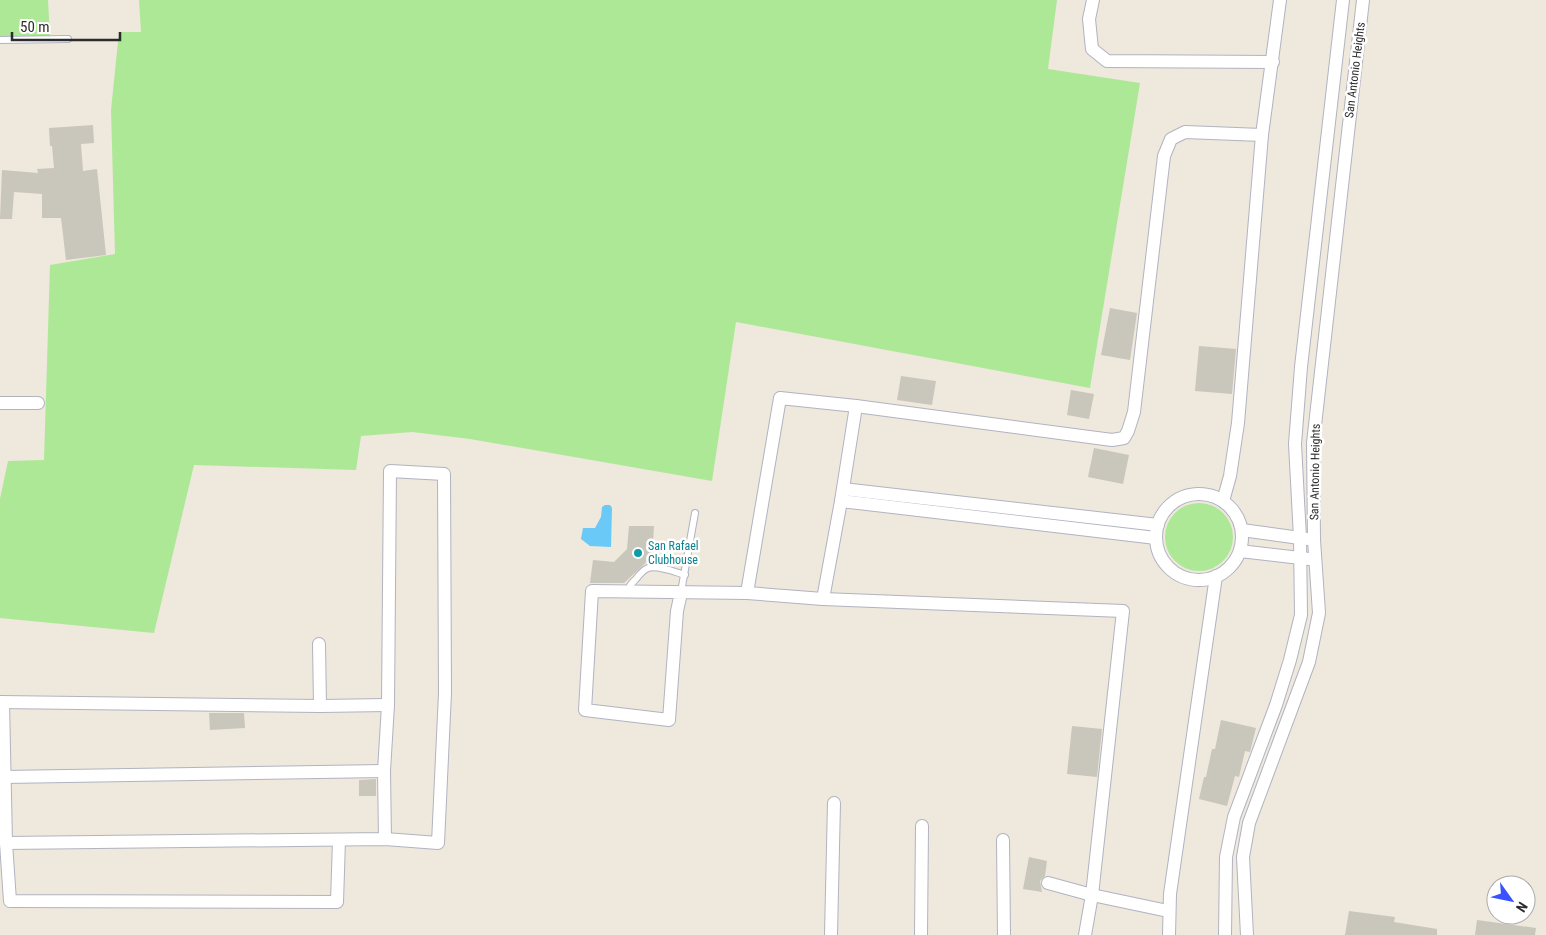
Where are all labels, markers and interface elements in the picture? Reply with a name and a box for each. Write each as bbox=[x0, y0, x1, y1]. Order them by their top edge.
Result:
scale bar bbox=[12, 10, 120, 42]
text: 50 m bbox=[20, 18, 50, 36]
street label: San Antonio Heights bbox=[1342, 21, 1368, 119]
street label: San Antonio Heights bbox=[1307, 424, 1323, 520]
place label: San Rafael Clubhouse bbox=[648, 539, 699, 567]
marker: San Rafael Clubhouse bbox=[632, 547, 644, 559]
north arrow bbox=[1486, 875, 1536, 925]
text: N bbox=[1513, 899, 1531, 915]

